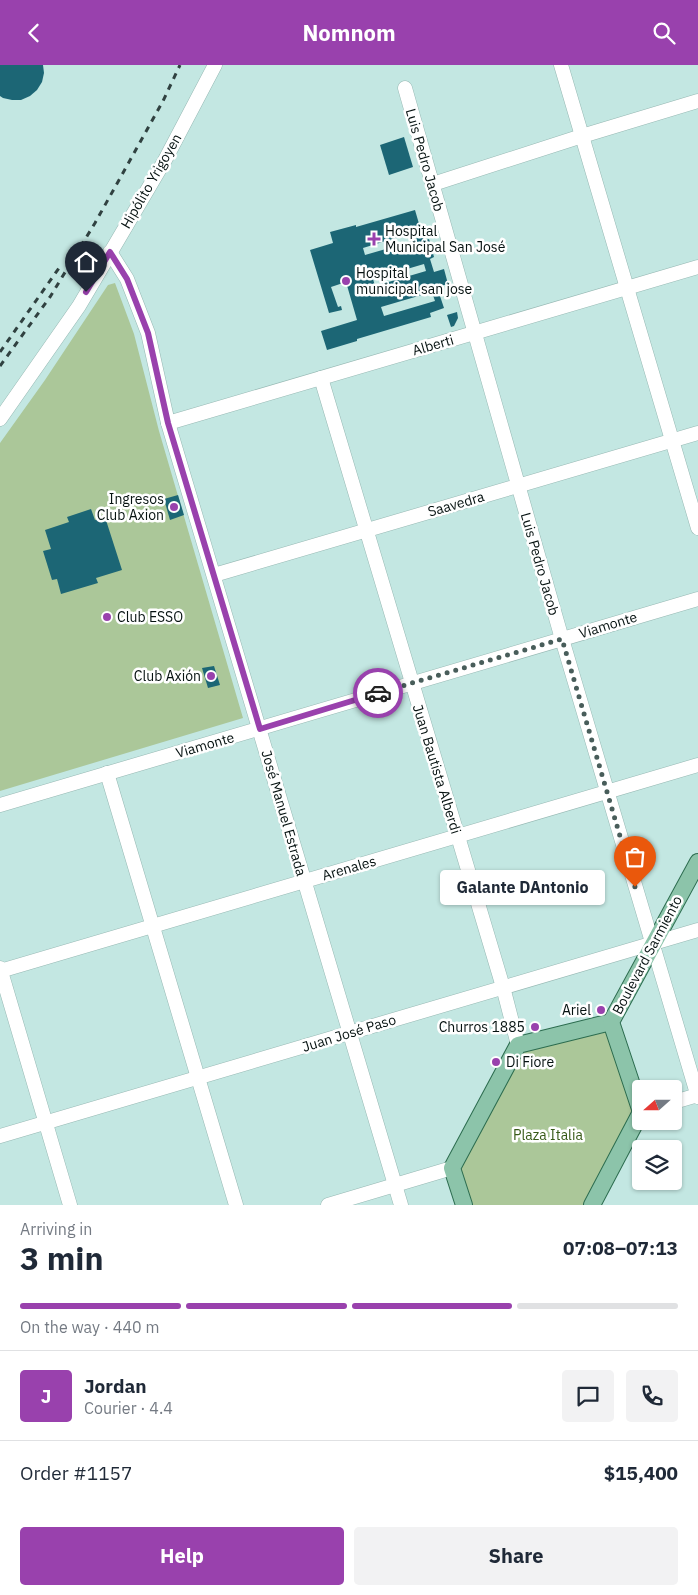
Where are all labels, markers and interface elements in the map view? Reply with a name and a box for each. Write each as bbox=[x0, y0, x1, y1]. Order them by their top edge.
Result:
text: Nomnom bbox=[302, 18, 396, 47]
icon: back bbox=[20, 19, 48, 47]
icon: search bbox=[650, 19, 678, 47]
street label: Luis Pedro Jacob bbox=[402, 106, 448, 214]
street label: Hipólito Yrigoyen bbox=[117, 130, 185, 232]
place label: Hospital Municipal San José bbox=[385, 222, 506, 256]
marker: Hospital Municipal San José bbox=[367, 232, 381, 246]
pin bbox=[65, 241, 107, 292]
icon: home bbox=[72, 248, 100, 276]
place label: Hospital municipal san jose bbox=[356, 264, 473, 298]
marker: Hospital municipal san jose bbox=[340, 275, 352, 287]
street label: Alberti bbox=[410, 331, 456, 359]
street label: Saavedra bbox=[426, 487, 487, 521]
place label: Ingresos Club Axion bbox=[97, 490, 164, 524]
marker: Ingresos Club Axion bbox=[168, 501, 180, 513]
street label: Luis Pedro Jacob bbox=[517, 510, 563, 618]
place label: Club ESSO bbox=[117, 608, 183, 626]
street label: Viamonte bbox=[577, 608, 640, 642]
marker: Club ESSO bbox=[101, 611, 113, 623]
place label: Club Axión bbox=[134, 667, 201, 685]
courier bbox=[353, 668, 403, 718]
marker: Club Axión bbox=[205, 670, 217, 682]
icon: car bbox=[364, 679, 392, 707]
street label: Juan Bautista Alberdi bbox=[409, 702, 465, 836]
street label: Viamonte bbox=[174, 728, 237, 762]
street label: José Manuel Estrada bbox=[257, 748, 311, 879]
pin bbox=[614, 836, 656, 887]
icon: bag bbox=[621, 843, 649, 871]
street label: Arenales bbox=[320, 852, 378, 884]
callout: Galante DAntonio bbox=[440, 869, 605, 905]
text: Galante DAntonio bbox=[456, 877, 589, 897]
street label: Boulevard Sarmiento bbox=[608, 892, 686, 1017]
place label: Ariel bbox=[562, 1001, 591, 1019]
marker: Ariel bbox=[595, 1004, 607, 1016]
street label: Juan José Paso bbox=[300, 1010, 398, 1056]
place label: Churros 1885 bbox=[439, 1018, 525, 1036]
marker: Churros 1885 bbox=[529, 1021, 541, 1033]
place label: Di Fiore bbox=[506, 1053, 554, 1071]
marker: Di Fiore bbox=[490, 1056, 502, 1068]
north arrow bbox=[632, 1080, 682, 1130]
map controls bbox=[632, 1080, 682, 1190]
park label: Plaza Italia bbox=[513, 1126, 583, 1144]
button: layers bbox=[632, 1140, 682, 1190]
text: Arriving in bbox=[20, 1219, 92, 1239]
text: 07:08–07:13 bbox=[563, 1236, 678, 1260]
text: 3 min bbox=[20, 1237, 104, 1279]
text: On the way · 440 m bbox=[20, 1317, 159, 1337]
button: chat bbox=[562, 1370, 614, 1422]
button: phone bbox=[626, 1370, 678, 1422]
text: Jordan bbox=[84, 1374, 147, 1398]
text: J bbox=[41, 1384, 51, 1408]
text: Courier · 4.4 bbox=[84, 1398, 173, 1418]
text: Order #1157 bbox=[20, 1461, 132, 1485]
text: $15,400 bbox=[604, 1461, 678, 1485]
button: Help bbox=[20, 1527, 344, 1585]
button: Share bbox=[354, 1527, 678, 1585]

